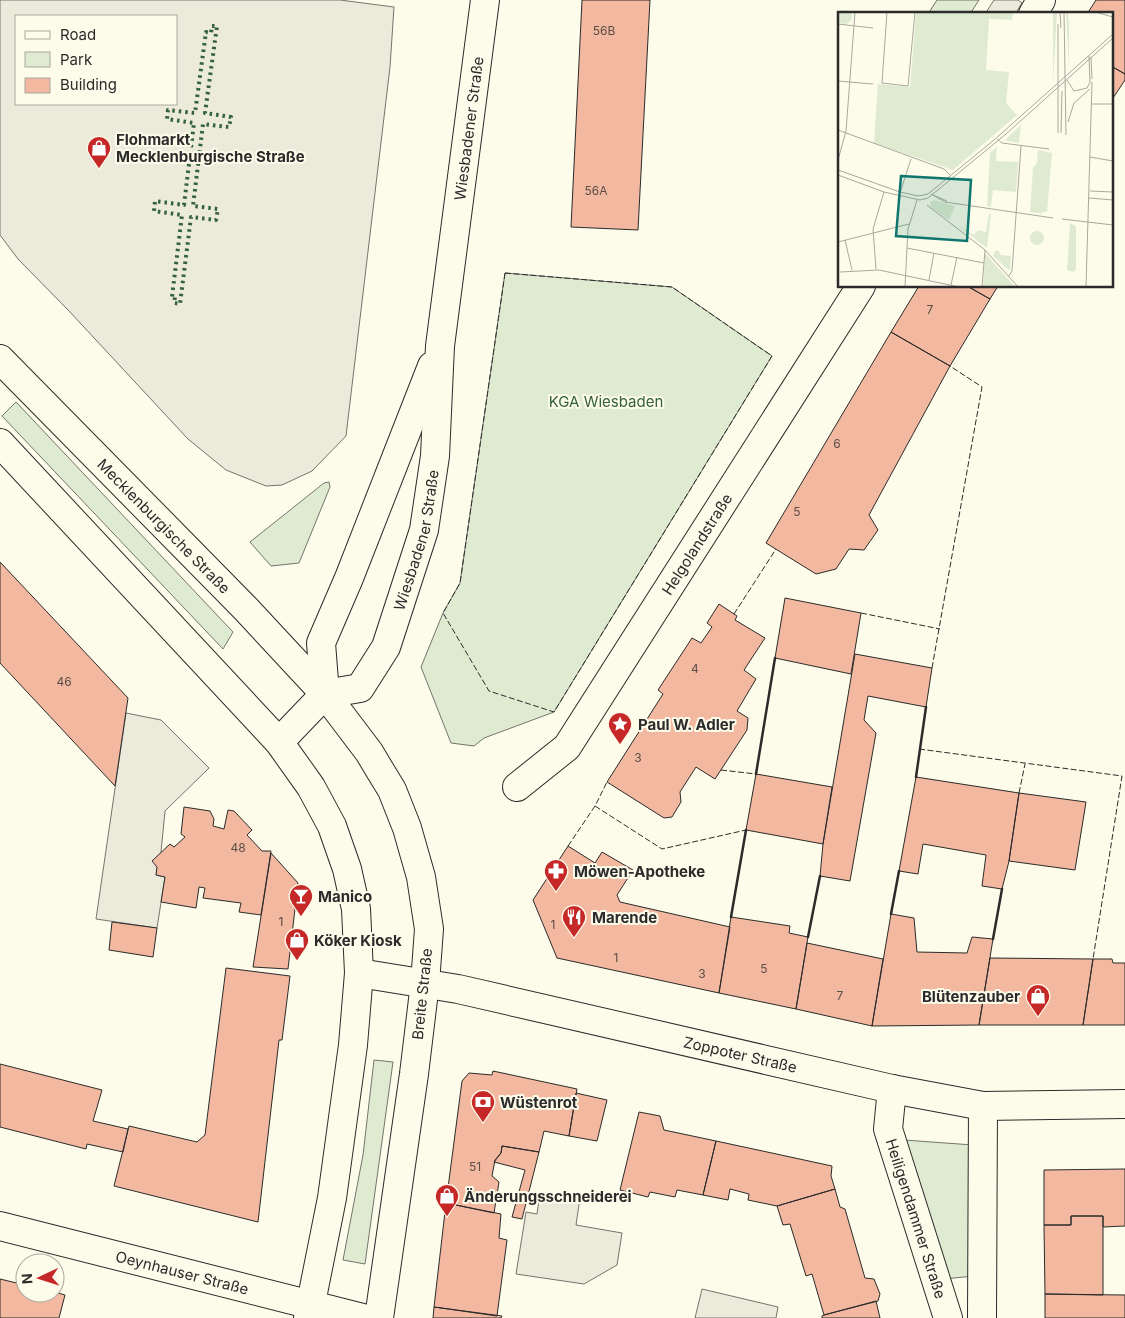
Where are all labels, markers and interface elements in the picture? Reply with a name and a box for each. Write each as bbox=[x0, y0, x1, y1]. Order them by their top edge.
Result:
inset map bbox=[838, 12, 1112, 288]
legend bbox=[15, 15, 178, 105]
house number: 56B bbox=[593, 23, 615, 38]
text: Road bbox=[60, 25, 96, 44]
text: Park bbox=[60, 50, 93, 69]
street label: Wiesbadener Straße bbox=[450, 55, 487, 201]
text: Building bbox=[60, 75, 117, 94]
place label: Flohmarkt Mecklenburgische Straße bbox=[116, 130, 305, 166]
shop icon: Flohmarkt Mecklenburgische Straße bbox=[86, 135, 112, 169]
house number: 56A bbox=[584, 183, 608, 198]
house number: 7 bbox=[927, 302, 934, 317]
park label: KGA Wiesbaden bbox=[549, 392, 663, 411]
house number: 6 bbox=[833, 436, 841, 451]
street label: Mecklenburgische Straße bbox=[94, 454, 235, 597]
street label: Wiesbadener Straße bbox=[389, 468, 442, 613]
street label: Helgolandstraße bbox=[657, 489, 736, 598]
house number: 5 bbox=[793, 504, 801, 519]
house number: 4 bbox=[691, 661, 699, 676]
house number: 46 bbox=[56, 674, 72, 689]
place icon: Paul W. Adler bbox=[607, 711, 633, 745]
place label: Paul W. Adler bbox=[638, 715, 735, 734]
house number: 3 bbox=[634, 750, 642, 765]
house number: 48 bbox=[230, 840, 246, 855]
pharmacy icon: Möwen-Apotheke bbox=[543, 858, 569, 892]
place label: Möwen-Apotheke bbox=[574, 862, 705, 881]
bar icon: Manico bbox=[288, 883, 314, 917]
place label: Manico bbox=[318, 887, 372, 906]
restaurant icon: Marende bbox=[561, 904, 587, 938]
place label: Marende bbox=[592, 908, 657, 927]
house number: 1 bbox=[279, 914, 283, 929]
house number: 1 bbox=[551, 917, 555, 932]
shop icon: Köker Kiosk bbox=[284, 927, 310, 961]
place label: Köker Kiosk bbox=[314, 931, 402, 950]
street label: Breite Straße bbox=[408, 947, 436, 1041]
house number: 1 bbox=[614, 950, 618, 965]
house number: 5 bbox=[760, 961, 768, 976]
house number: 3 bbox=[698, 966, 706, 981]
shop icon: Blütenzauber bbox=[1025, 983, 1051, 1017]
place label: Blütenzauber bbox=[922, 987, 1020, 1006]
house number: 7 bbox=[837, 988, 844, 1003]
street label: Zoppoter Straße bbox=[682, 1032, 799, 1076]
bank icon: Wüstenrot bbox=[470, 1089, 496, 1123]
place label: Wüstenrot bbox=[500, 1093, 578, 1112]
street label: Heiligendammer Straße bbox=[882, 1136, 951, 1301]
house number: 51 bbox=[469, 1159, 481, 1174]
shop icon: Änderungsschneiderei bbox=[434, 1183, 460, 1217]
place label: Änderungsschneiderei bbox=[464, 1187, 632, 1206]
street label: Oeynhauser Straße bbox=[114, 1246, 251, 1298]
north arrow bbox=[15, 1253, 65, 1303]
text: N bbox=[18, 1273, 35, 1285]

